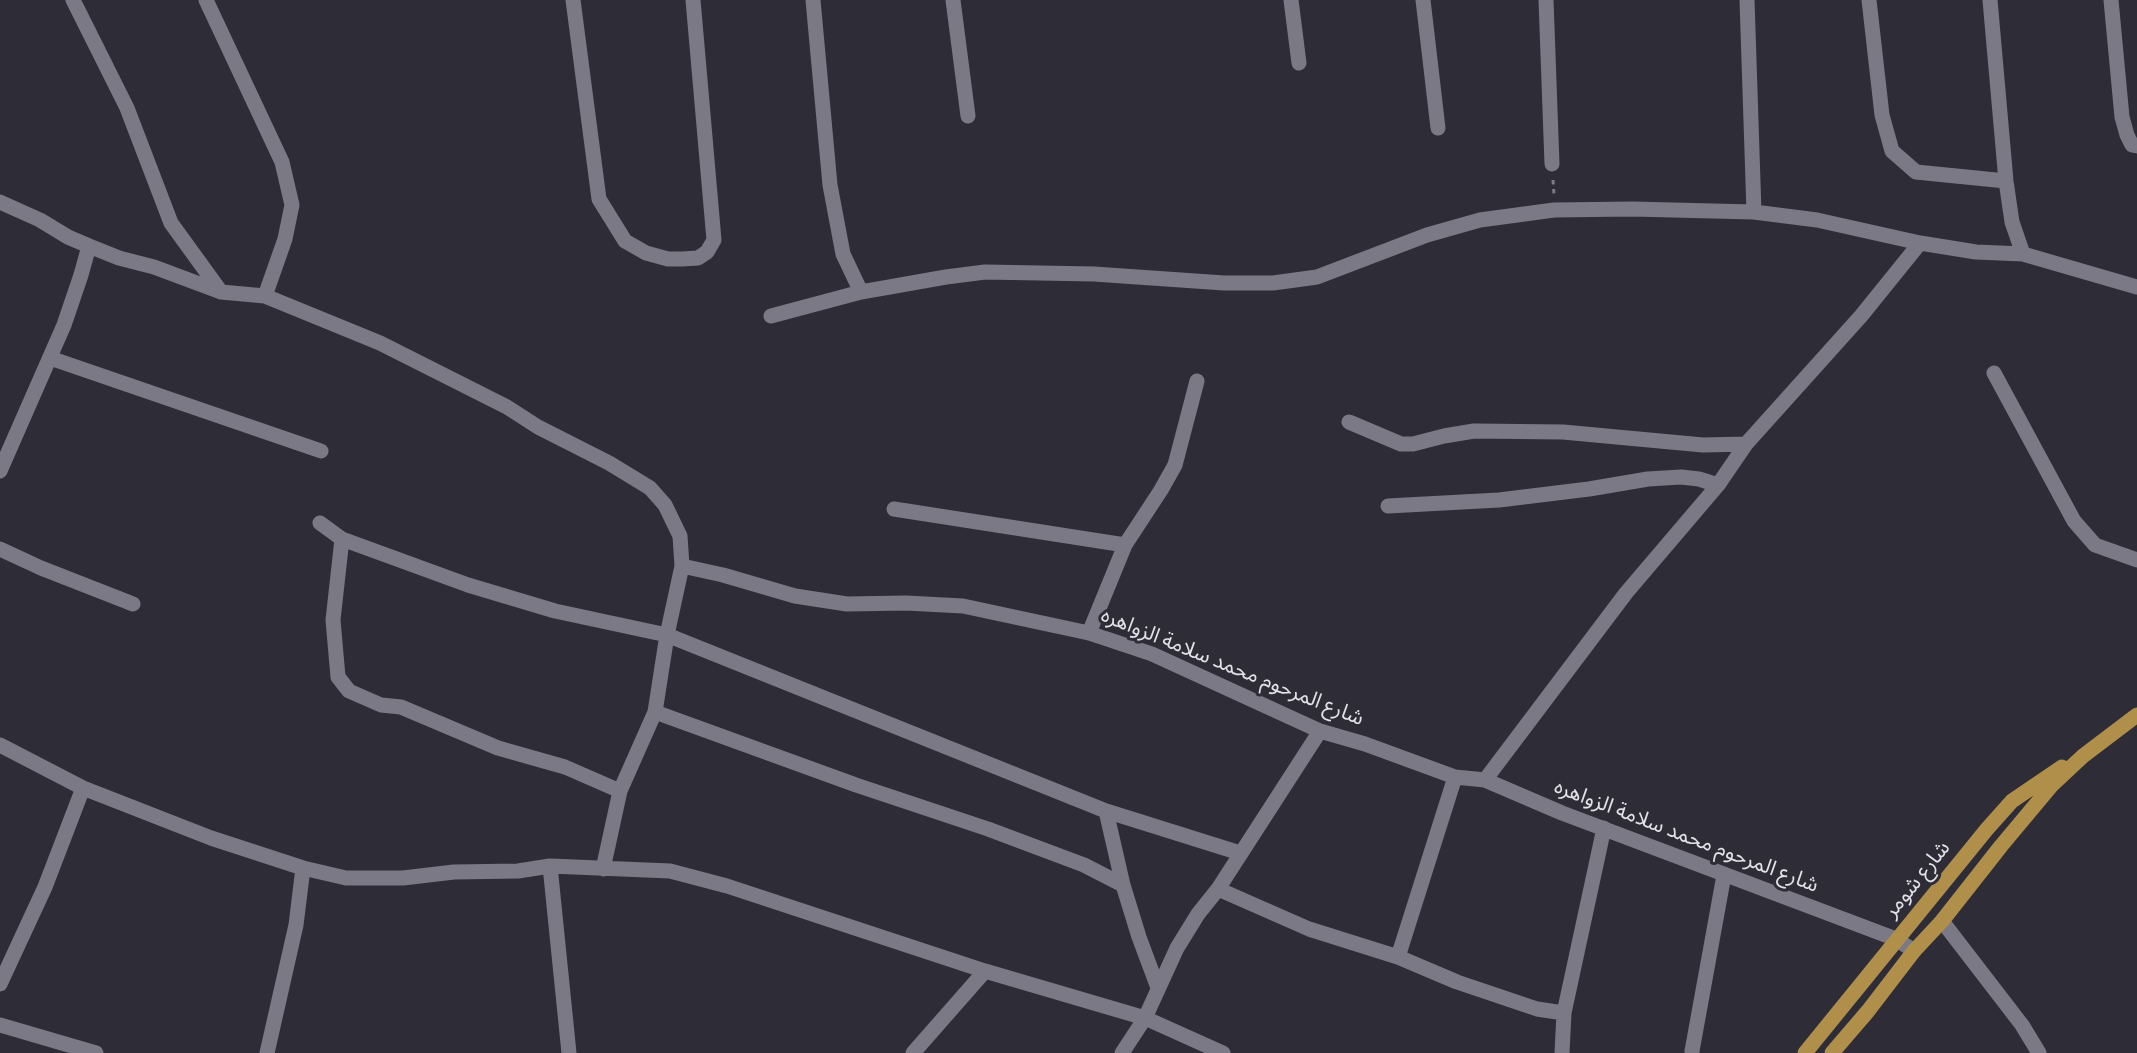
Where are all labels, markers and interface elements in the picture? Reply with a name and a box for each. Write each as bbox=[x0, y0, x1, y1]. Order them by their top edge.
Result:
street label: شارع المرحوم محمد سلامة الزواهره bbox=[1097, 604, 1367, 732]
street label: شارع المرحوم محمد سلامة الزواهره bbox=[1550, 775, 1822, 899]
street label: شارع شومر bbox=[1879, 837, 1957, 923]

